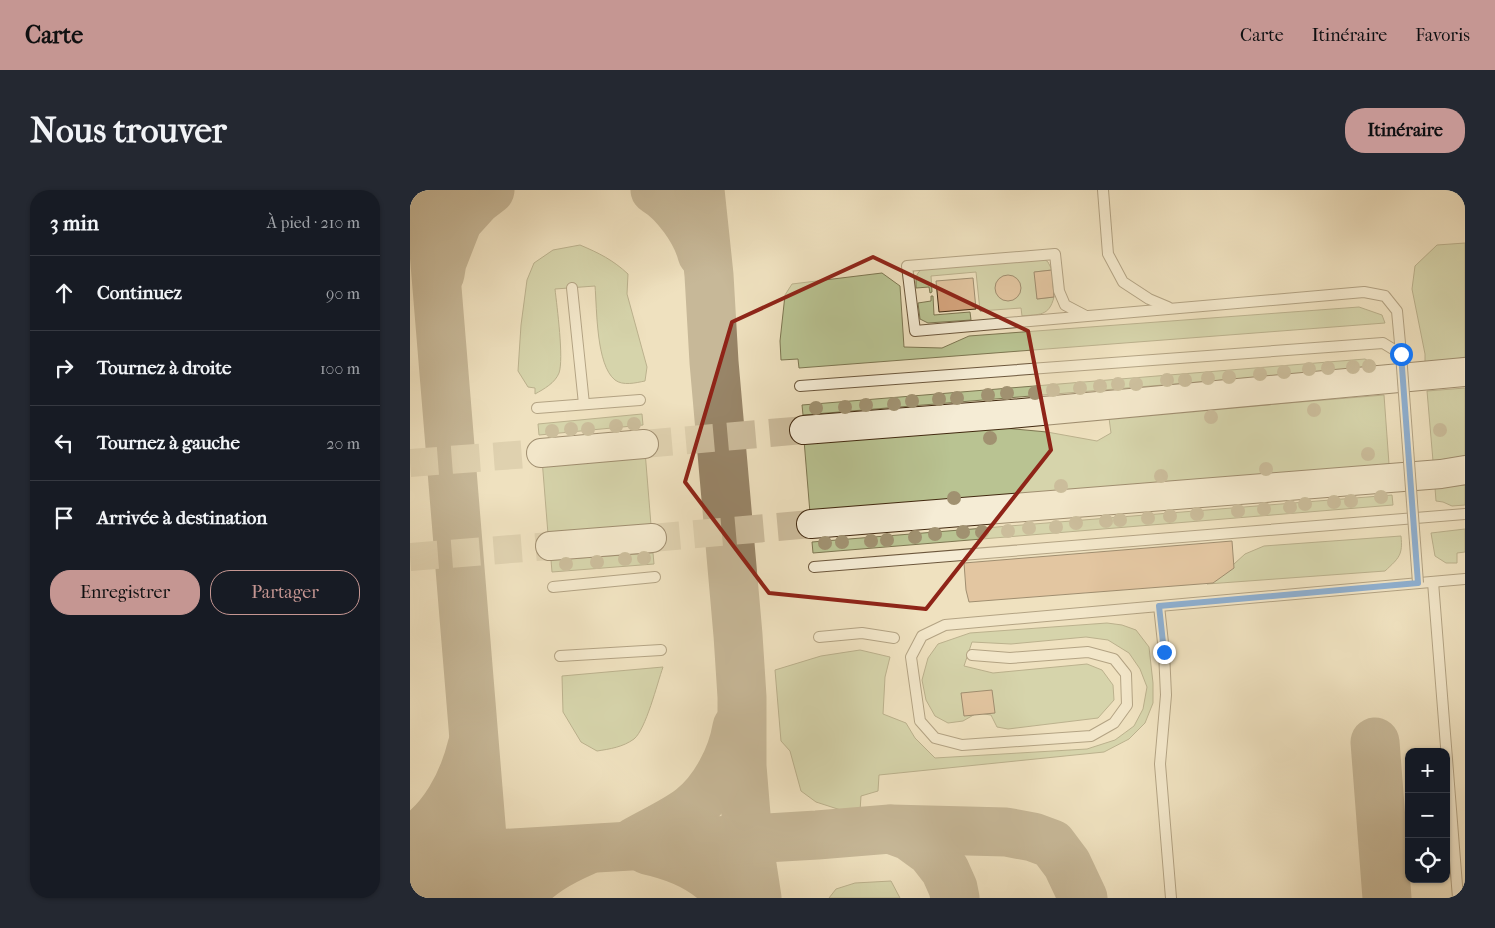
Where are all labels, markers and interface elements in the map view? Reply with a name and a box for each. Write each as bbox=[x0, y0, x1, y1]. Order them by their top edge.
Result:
text: Carte bbox=[25, 21, 83, 49]
text: Carte bbox=[1240, 25, 1284, 46]
text: Itinéraire bbox=[1312, 25, 1387, 46]
text: Favoris bbox=[1415, 25, 1470, 46]
button: Itinéraire bbox=[1345, 108, 1465, 153]
text: Nous trouver bbox=[30, 110, 227, 151]
text: 3 min bbox=[50, 211, 99, 235]
text: À pied · 210 m bbox=[267, 213, 360, 232]
icon: ahead bbox=[50, 279, 78, 307]
text: Continuez bbox=[97, 282, 182, 304]
text: 90 m bbox=[326, 284, 360, 303]
route start bbox=[1390, 343, 1413, 366]
icon: right bbox=[50, 354, 78, 382]
text: Tournez à droite bbox=[97, 357, 231, 379]
text: 100 m bbox=[320, 359, 360, 378]
icon: left bbox=[50, 429, 78, 457]
text: Tournez à gauche bbox=[97, 432, 240, 454]
text: 20 m bbox=[326, 434, 360, 453]
icon: arrive bbox=[50, 504, 78, 532]
text: Arrivée à destination bbox=[97, 507, 267, 529]
button: Enregistrer bbox=[50, 570, 200, 615]
button: Partager bbox=[210, 570, 360, 615]
route end bbox=[1153, 641, 1176, 664]
map controls bbox=[1405, 748, 1450, 883]
button: + bbox=[1405, 748, 1450, 793]
button: − bbox=[1405, 793, 1450, 838]
button: locate bbox=[1405, 838, 1450, 883]

